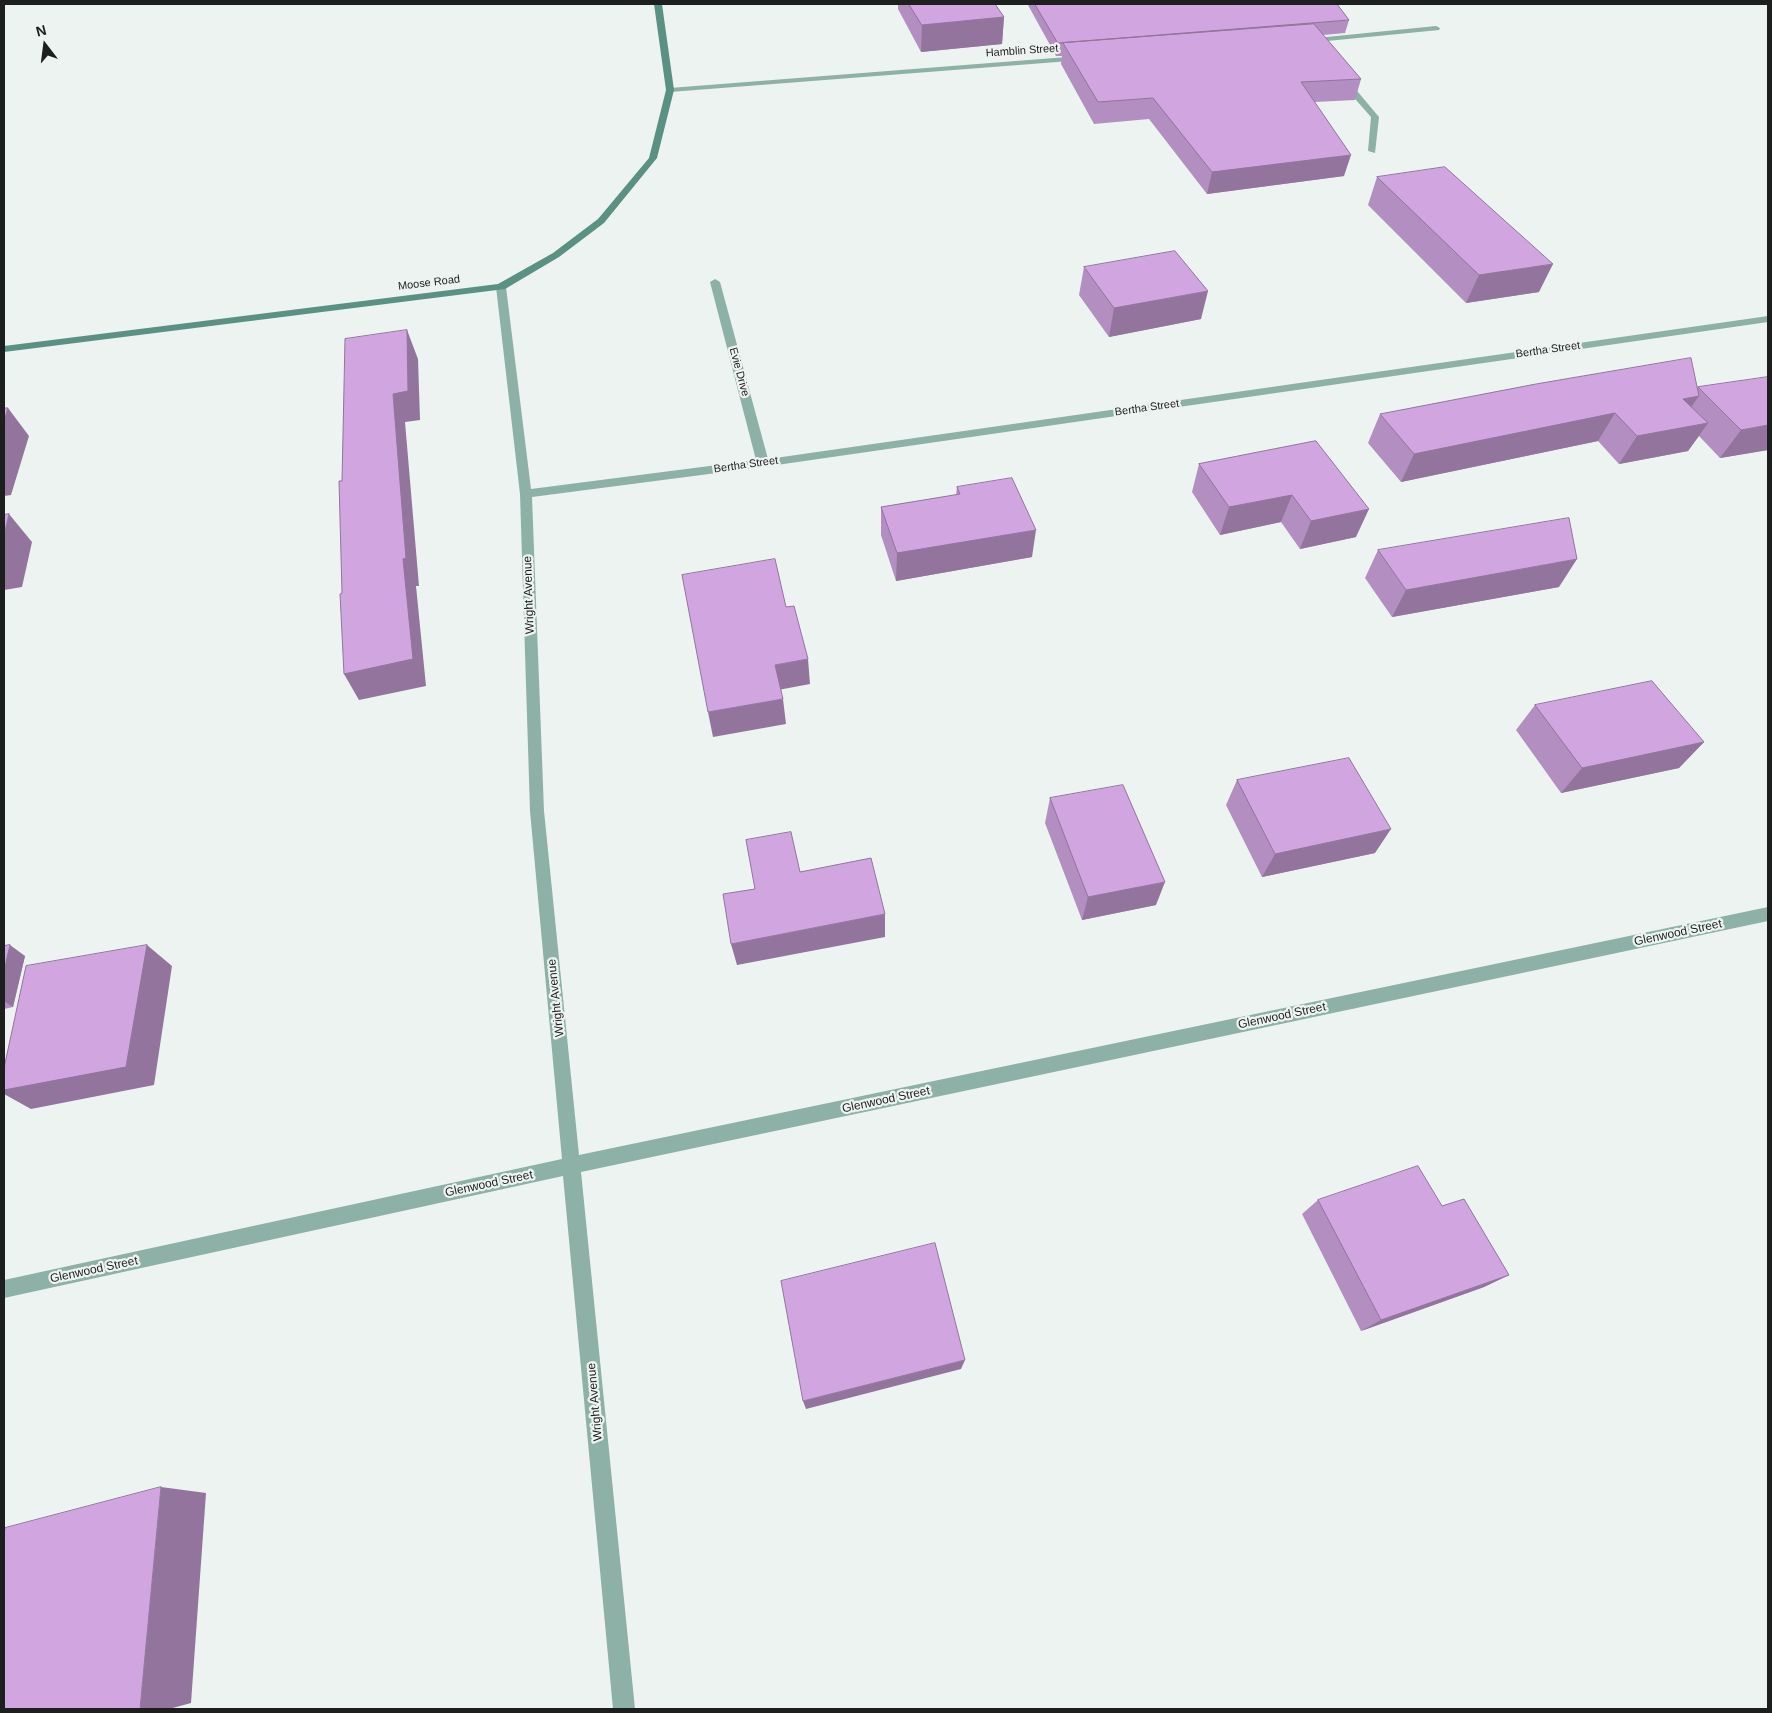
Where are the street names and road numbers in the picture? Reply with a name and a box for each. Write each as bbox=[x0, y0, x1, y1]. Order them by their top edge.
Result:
street label: Hamblin Street bbox=[985, 42, 1059, 60]
street label: Moose Road bbox=[397, 273, 461, 293]
street label: Bertha Street bbox=[1515, 339, 1581, 361]
street label: Evie Drive bbox=[726, 346, 752, 398]
street label: Bertha Street bbox=[1114, 397, 1180, 419]
street label: Bertha Street bbox=[713, 454, 779, 476]
street label: Wright Avenue bbox=[520, 556, 538, 634]
street label: Glenwood Street bbox=[1633, 917, 1723, 949]
street label: Wright Avenue bbox=[545, 958, 567, 1038]
street label: Glenwood Street bbox=[1237, 1000, 1327, 1032]
street label: Glenwood Street bbox=[841, 1084, 931, 1116]
street label: Glenwood Street bbox=[444, 1168, 534, 1200]
street label: Glenwood Street bbox=[49, 1254, 139, 1286]
street label: Wright Avenue bbox=[584, 1362, 606, 1442]

